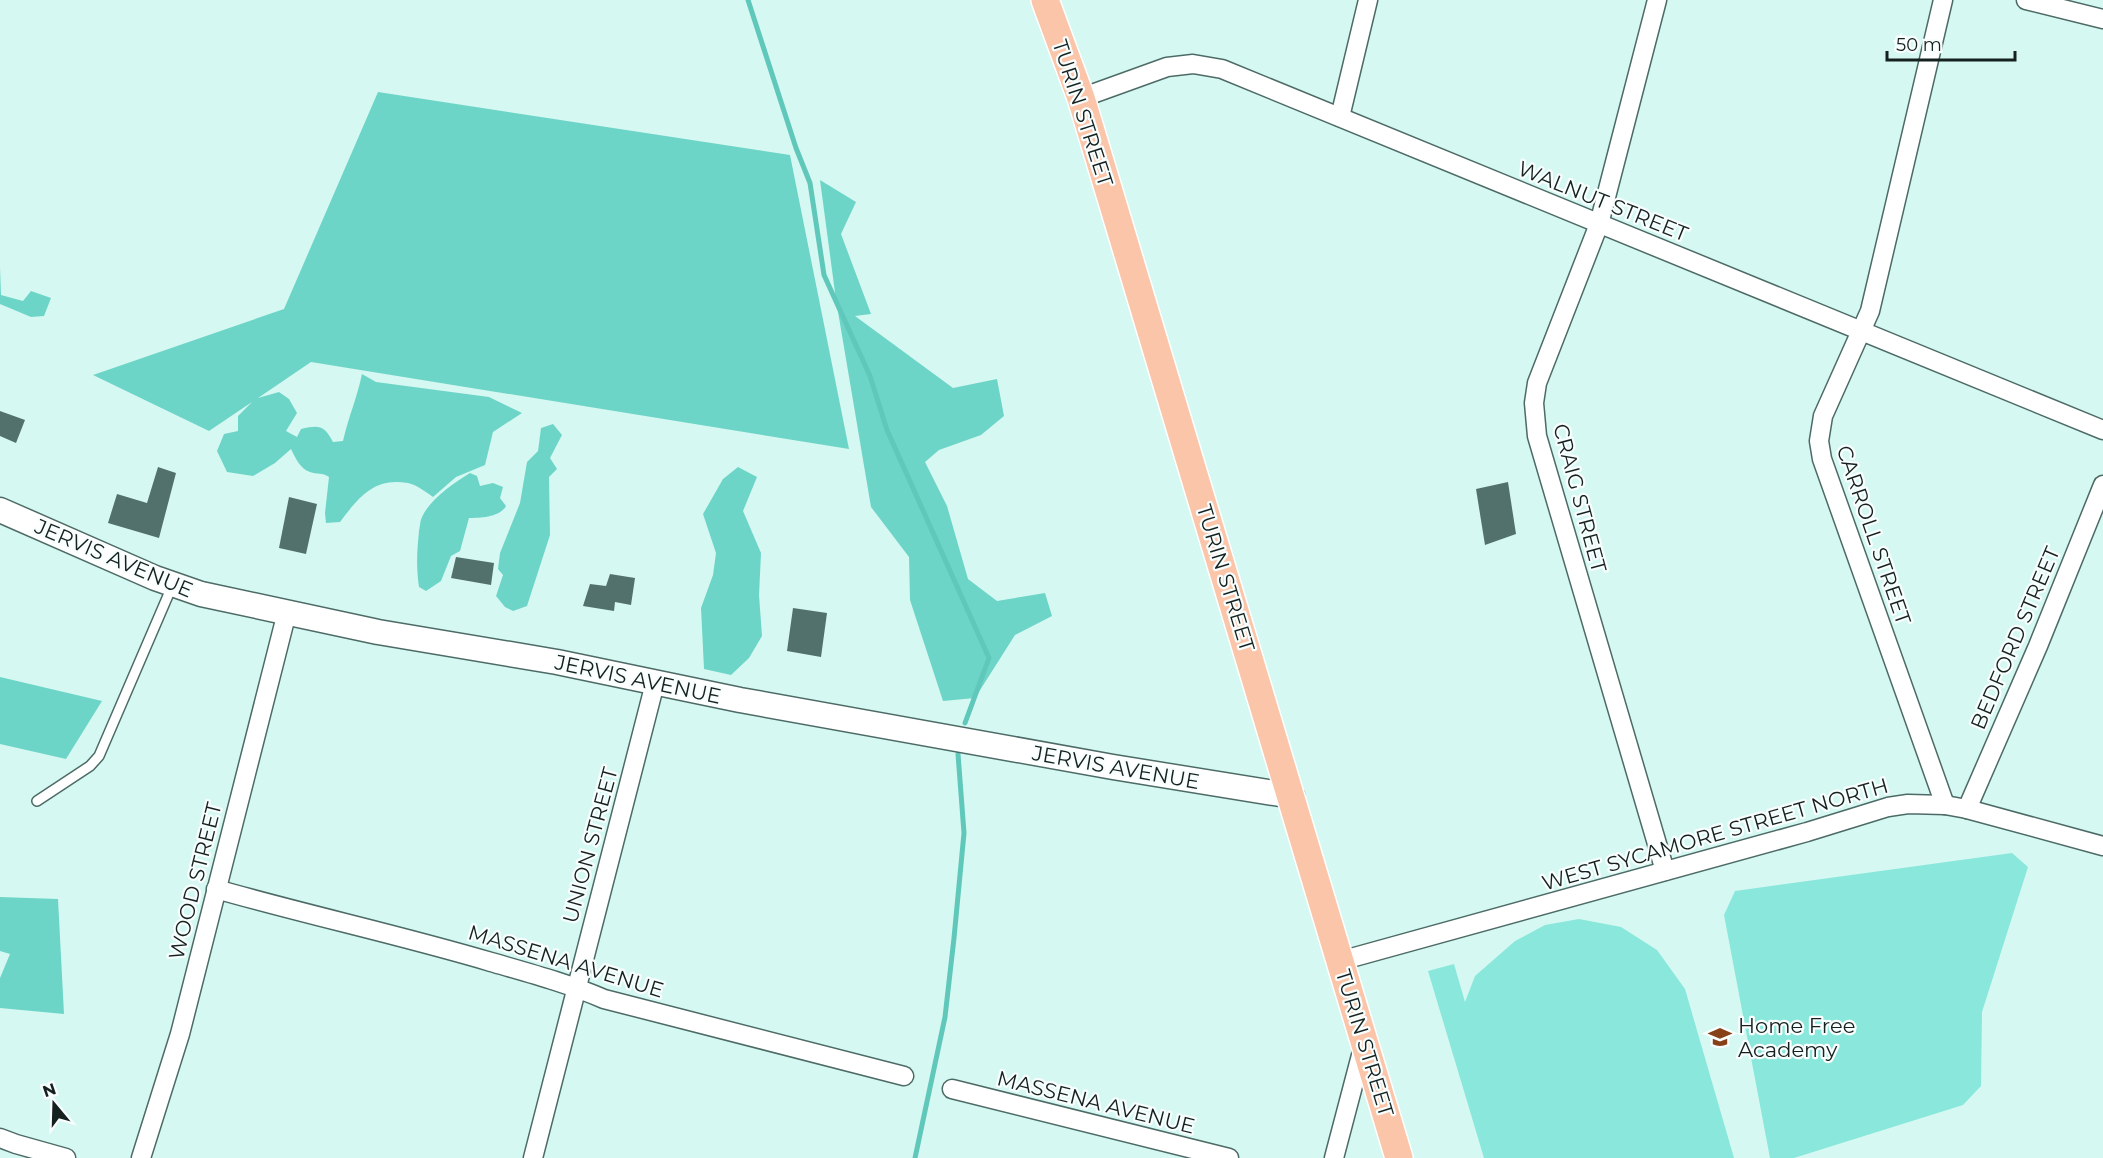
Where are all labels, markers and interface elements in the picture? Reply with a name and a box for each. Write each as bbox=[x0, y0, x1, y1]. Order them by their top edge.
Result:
scale bar bbox=[1887, 24, 2014, 62]
text: 50 m bbox=[1896, 34, 1942, 56]
street label: TURIN STREET bbox=[1048, 37, 1118, 189]
street label: WALNUT STREET bbox=[1514, 155, 1692, 247]
street label: CRAIG STREET bbox=[1548, 421, 1612, 575]
street label: CARROLL STREET bbox=[1832, 442, 1916, 628]
street label: TURIN STREET bbox=[1192, 501, 1260, 655]
street label: JERVIS AVENUE bbox=[30, 513, 197, 603]
street label: BEDFORD STREET bbox=[1965, 543, 2065, 733]
street label: JERVIS AVENUE bbox=[552, 649, 723, 709]
street label: JERVIS AVENUE bbox=[1029, 740, 1202, 794]
street label: UNION STREET bbox=[557, 764, 623, 926]
street label: WEST SYCAMORE STREET NORTH bbox=[1539, 773, 1891, 895]
street label: WOOD STREET bbox=[163, 800, 227, 962]
street label: MASSENA AVENUE bbox=[465, 919, 667, 1003]
street label: TURIN STREET bbox=[1331, 966, 1399, 1120]
place label: Home Free Academy bbox=[1738, 1013, 1855, 1062]
school or university icon: Home Free Academy bbox=[1707, 1024, 1733, 1050]
street label: MASSENA AVENUE bbox=[994, 1065, 1198, 1139]
north arrow bbox=[24, 1074, 84, 1134]
text: N bbox=[40, 1079, 58, 1101]

